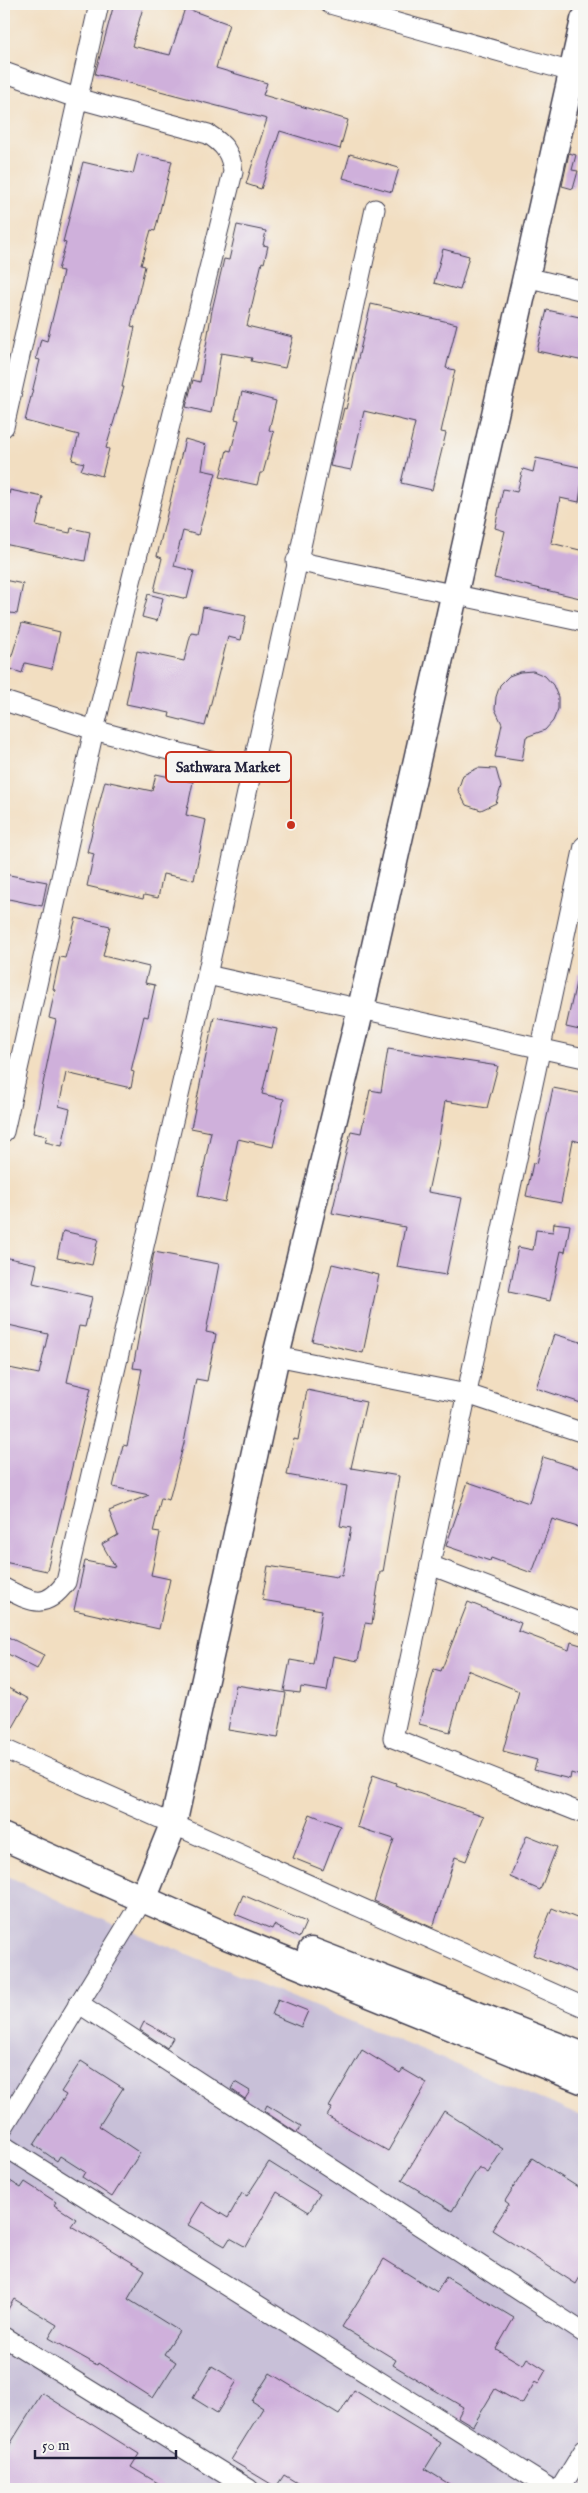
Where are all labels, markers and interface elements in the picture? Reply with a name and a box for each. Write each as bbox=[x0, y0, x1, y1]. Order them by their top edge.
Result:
callout: Sathwara Market bbox=[166, 752, 291, 782]
text: Sathwara Market bbox=[176, 758, 281, 777]
scale bar bbox=[35, 2428, 176, 2460]
text: 50 m bbox=[42, 2436, 70, 2455]

